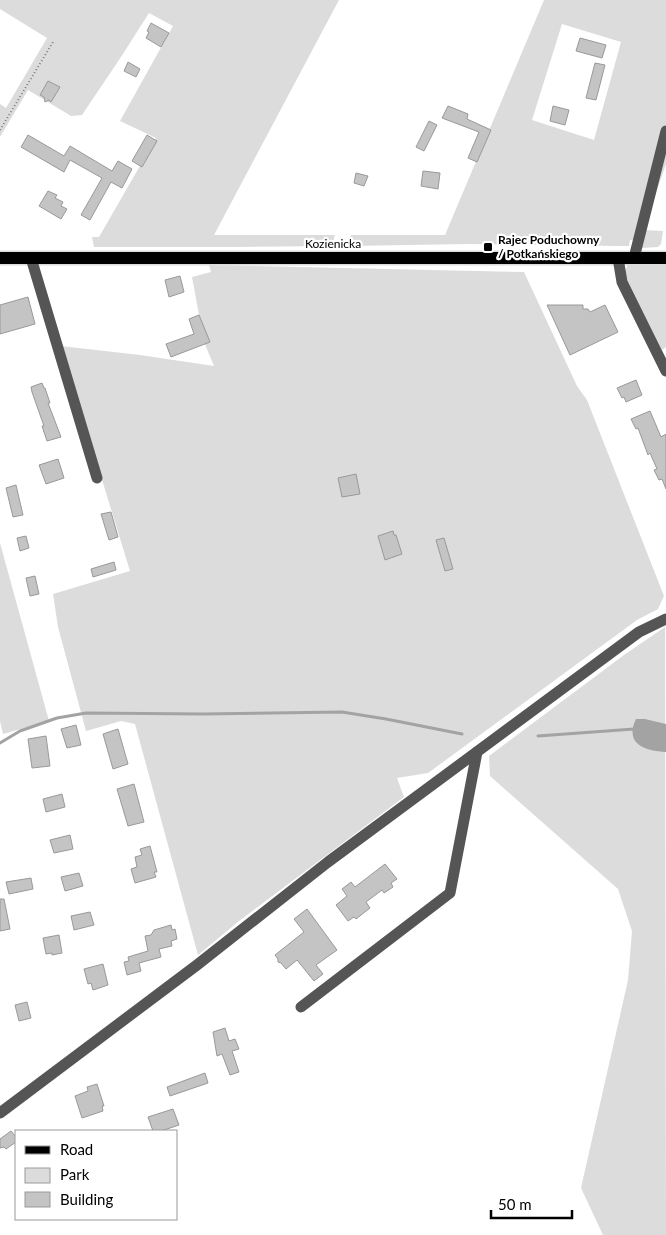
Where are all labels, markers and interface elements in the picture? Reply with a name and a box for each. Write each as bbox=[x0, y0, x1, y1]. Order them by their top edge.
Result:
place label: Rajec Poduchowny / Potkańskiego bbox=[498, 232, 600, 261]
street label: Kozienicka bbox=[305, 236, 361, 251]
marker: Rajec Poduchowny / Potkańskiego bbox=[482, 241, 494, 253]
legend bbox=[15, 1130, 178, 1220]
text: Road bbox=[60, 1140, 93, 1158]
text: Park bbox=[60, 1165, 90, 1183]
scale bar bbox=[491, 1188, 572, 1220]
text: Building bbox=[60, 1190, 113, 1208]
text: 50 m bbox=[498, 1195, 532, 1213]

